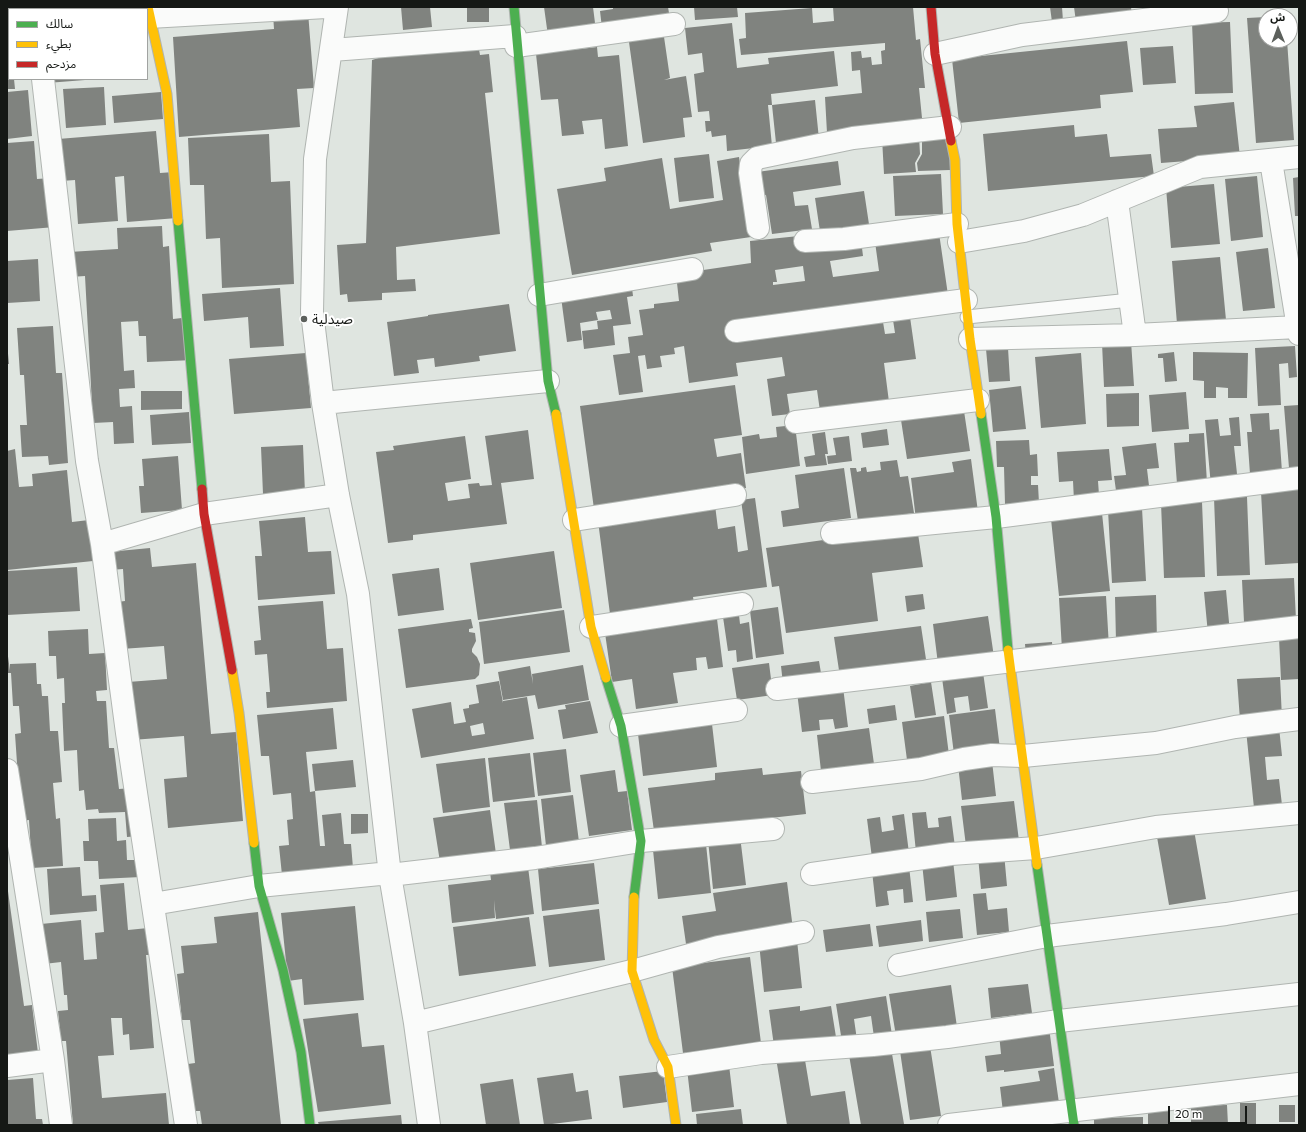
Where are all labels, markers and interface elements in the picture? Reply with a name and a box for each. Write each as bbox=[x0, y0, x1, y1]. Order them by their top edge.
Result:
legend bbox=[8, 8, 148, 80]
north arrow bbox=[1258, 8, 1298, 48]
text: ش bbox=[1270, 10, 1285, 23]
text: سالك bbox=[46, 16, 73, 30]
text: بطيء bbox=[46, 36, 72, 50]
text: مزدحم bbox=[46, 56, 76, 70]
place label: صيدلية bbox=[312, 311, 353, 327]
marker: صيدلية bbox=[299, 314, 309, 324]
scale bar bbox=[1170, 1098, 1249, 1124]
text: 20 m bbox=[1175, 1106, 1202, 1120]

